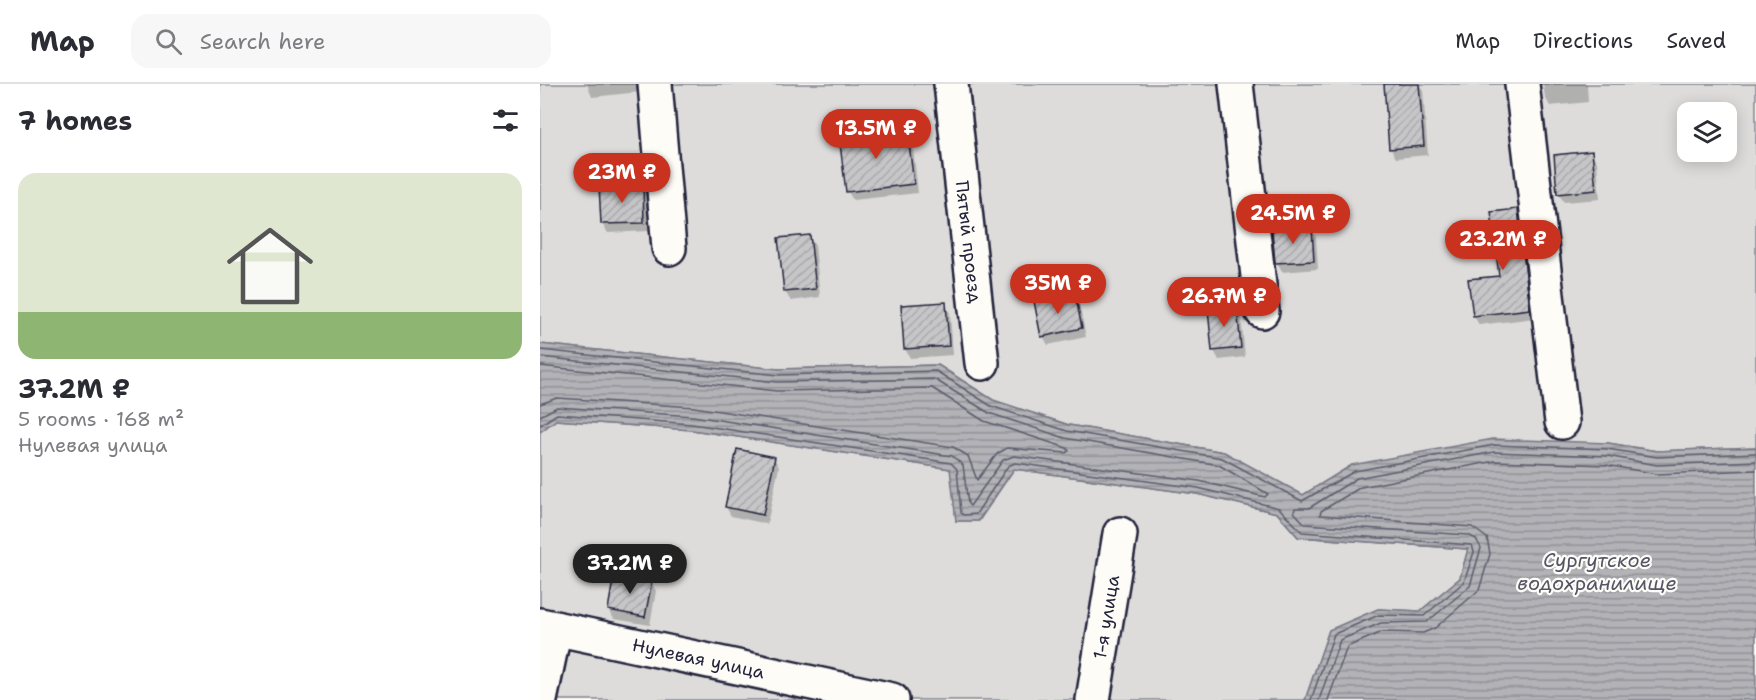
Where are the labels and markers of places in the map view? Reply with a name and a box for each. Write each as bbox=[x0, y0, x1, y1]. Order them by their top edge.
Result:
pin: 13.5M ₽ bbox=[821, 109, 931, 160]
pin: 23M ₽ bbox=[580, 153, 664, 204]
pin: 24.5M ₽ bbox=[1238, 194, 1348, 245]
pin: 23.2M ₽ bbox=[1448, 220, 1558, 271]
pin: 35M ₽ bbox=[1016, 264, 1100, 315]
pin: 26.7M ₽ bbox=[1169, 277, 1279, 328]
pin: 37.2M ₽ bbox=[575, 544, 685, 595]

